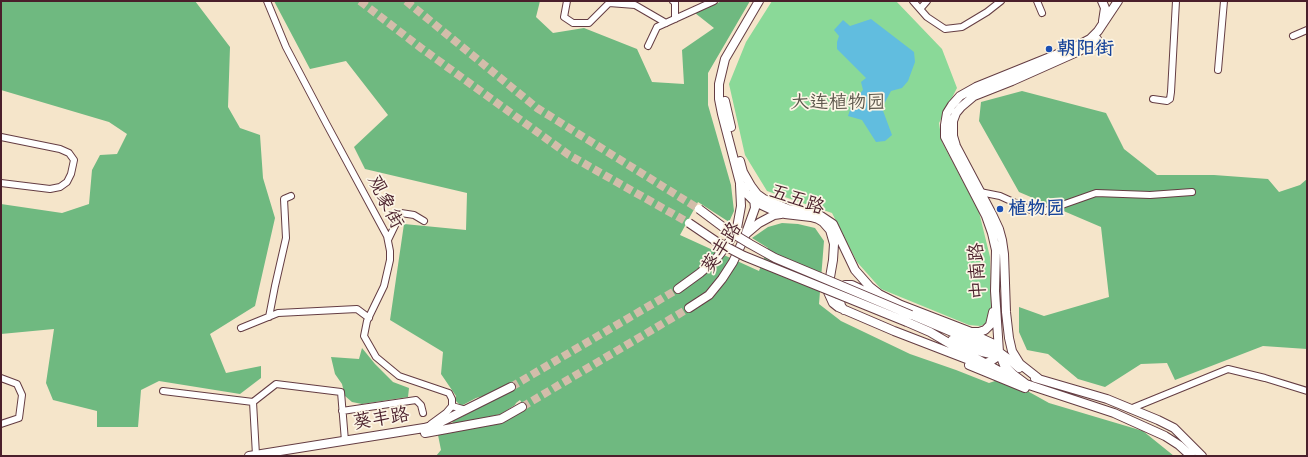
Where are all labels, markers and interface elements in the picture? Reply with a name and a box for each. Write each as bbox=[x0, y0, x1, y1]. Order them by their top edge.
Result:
place label: 朝阳街 bbox=[1057, 38, 1114, 60]
marker: 朝阳街 bbox=[1044, 44, 1054, 54]
park label: 大连植物园 bbox=[791, 92, 885, 114]
street label: 观象街 bbox=[362, 171, 408, 233]
street label: 五五路 bbox=[766, 180, 828, 220]
place label: 植物园 bbox=[1008, 198, 1065, 220]
marker: 植物园 bbox=[995, 204, 1005, 214]
street label: 葵丰路 bbox=[697, 218, 747, 278]
street label: 中南路 bbox=[965, 242, 991, 300]
street label: 葵丰路 bbox=[351, 403, 411, 435]

